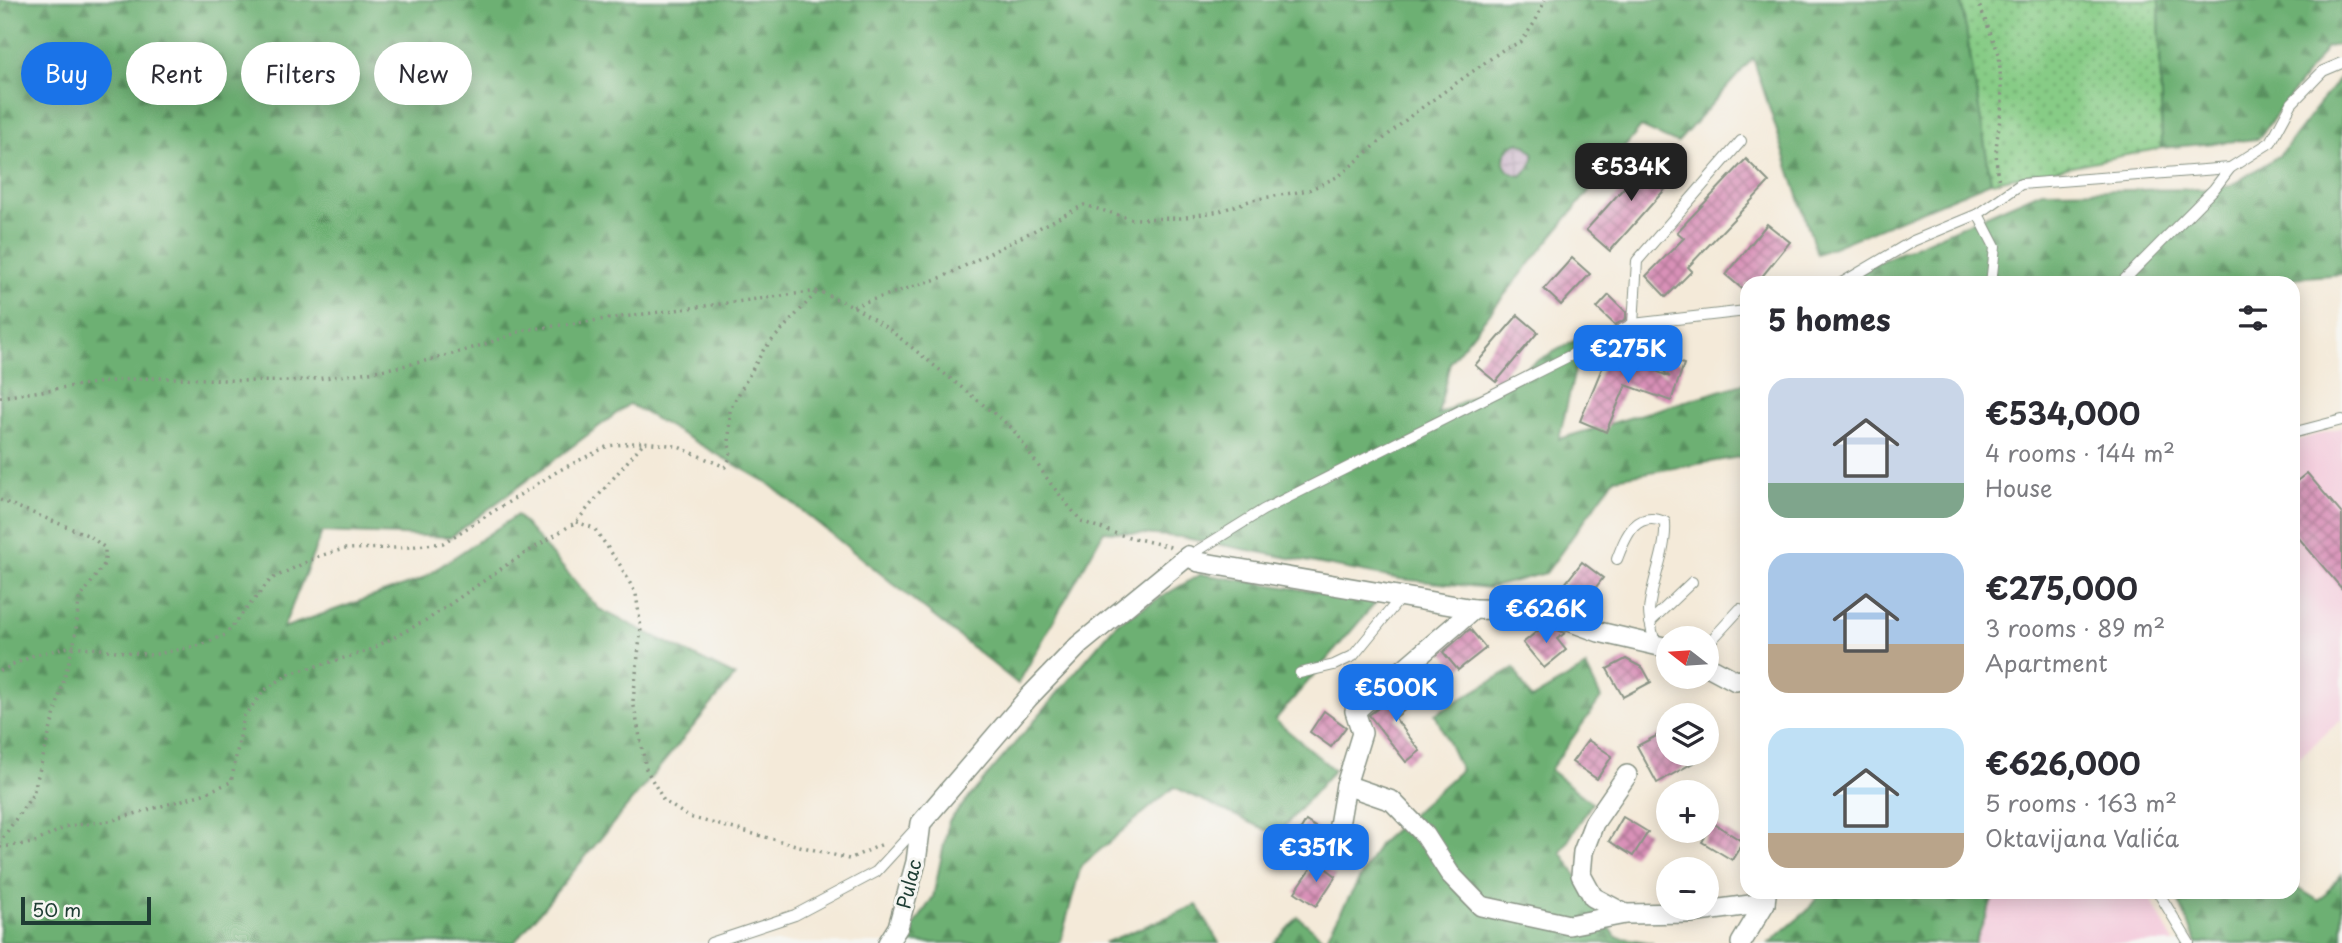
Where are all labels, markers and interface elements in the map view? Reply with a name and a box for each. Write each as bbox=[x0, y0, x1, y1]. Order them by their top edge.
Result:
chip: Buy bbox=[21, 42, 112, 105]
chip: Rent bbox=[126, 42, 227, 105]
chip: Filters bbox=[241, 42, 360, 105]
chip: New bbox=[374, 42, 472, 105]
pin: €534K bbox=[1582, 144, 1680, 203]
text: €534K bbox=[1591, 148, 1671, 183]
text: 5 homes bbox=[1768, 296, 1891, 341]
icon: filters bbox=[2234, 299, 2272, 337]
pin: €275K bbox=[1579, 326, 1677, 385]
text: €275K bbox=[1589, 330, 1667, 365]
text: €534,000 bbox=[1985, 390, 2140, 435]
icon: home bbox=[1824, 406, 1908, 490]
text: 4 rooms · 144 m² bbox=[1985, 435, 2175, 470]
text: House bbox=[1985, 470, 2052, 505]
text: €275,000 bbox=[1985, 565, 2138, 610]
icon: home bbox=[1824, 581, 1908, 665]
pin: €626K bbox=[1497, 586, 1595, 645]
text: €626K bbox=[1505, 590, 1587, 625]
text: 3 rooms · 89 m² bbox=[1985, 610, 2165, 645]
north arrow bbox=[1656, 626, 1718, 690]
map controls bbox=[1656, 626, 1719, 920]
text: Apartment bbox=[1985, 645, 2108, 680]
pin: €500K bbox=[1347, 664, 1445, 724]
text: €500K bbox=[1354, 669, 1438, 704]
button: layers bbox=[1656, 703, 1719, 766]
text: €626,000 bbox=[1985, 740, 2141, 785]
icon: home bbox=[1824, 756, 1908, 840]
button: + bbox=[1656, 780, 1719, 843]
text: 5 rooms · 163 m² bbox=[1985, 785, 2177, 820]
text: Oktavijana Valića bbox=[1985, 820, 2179, 855]
pin: €351K bbox=[1267, 824, 1365, 884]
text: €351K bbox=[1279, 829, 1353, 864]
street label: Pulac bbox=[888, 856, 928, 911]
button: − bbox=[1656, 857, 1719, 920]
scale bar bbox=[21, 894, 150, 926]
text: 50 m bbox=[32, 895, 81, 923]

